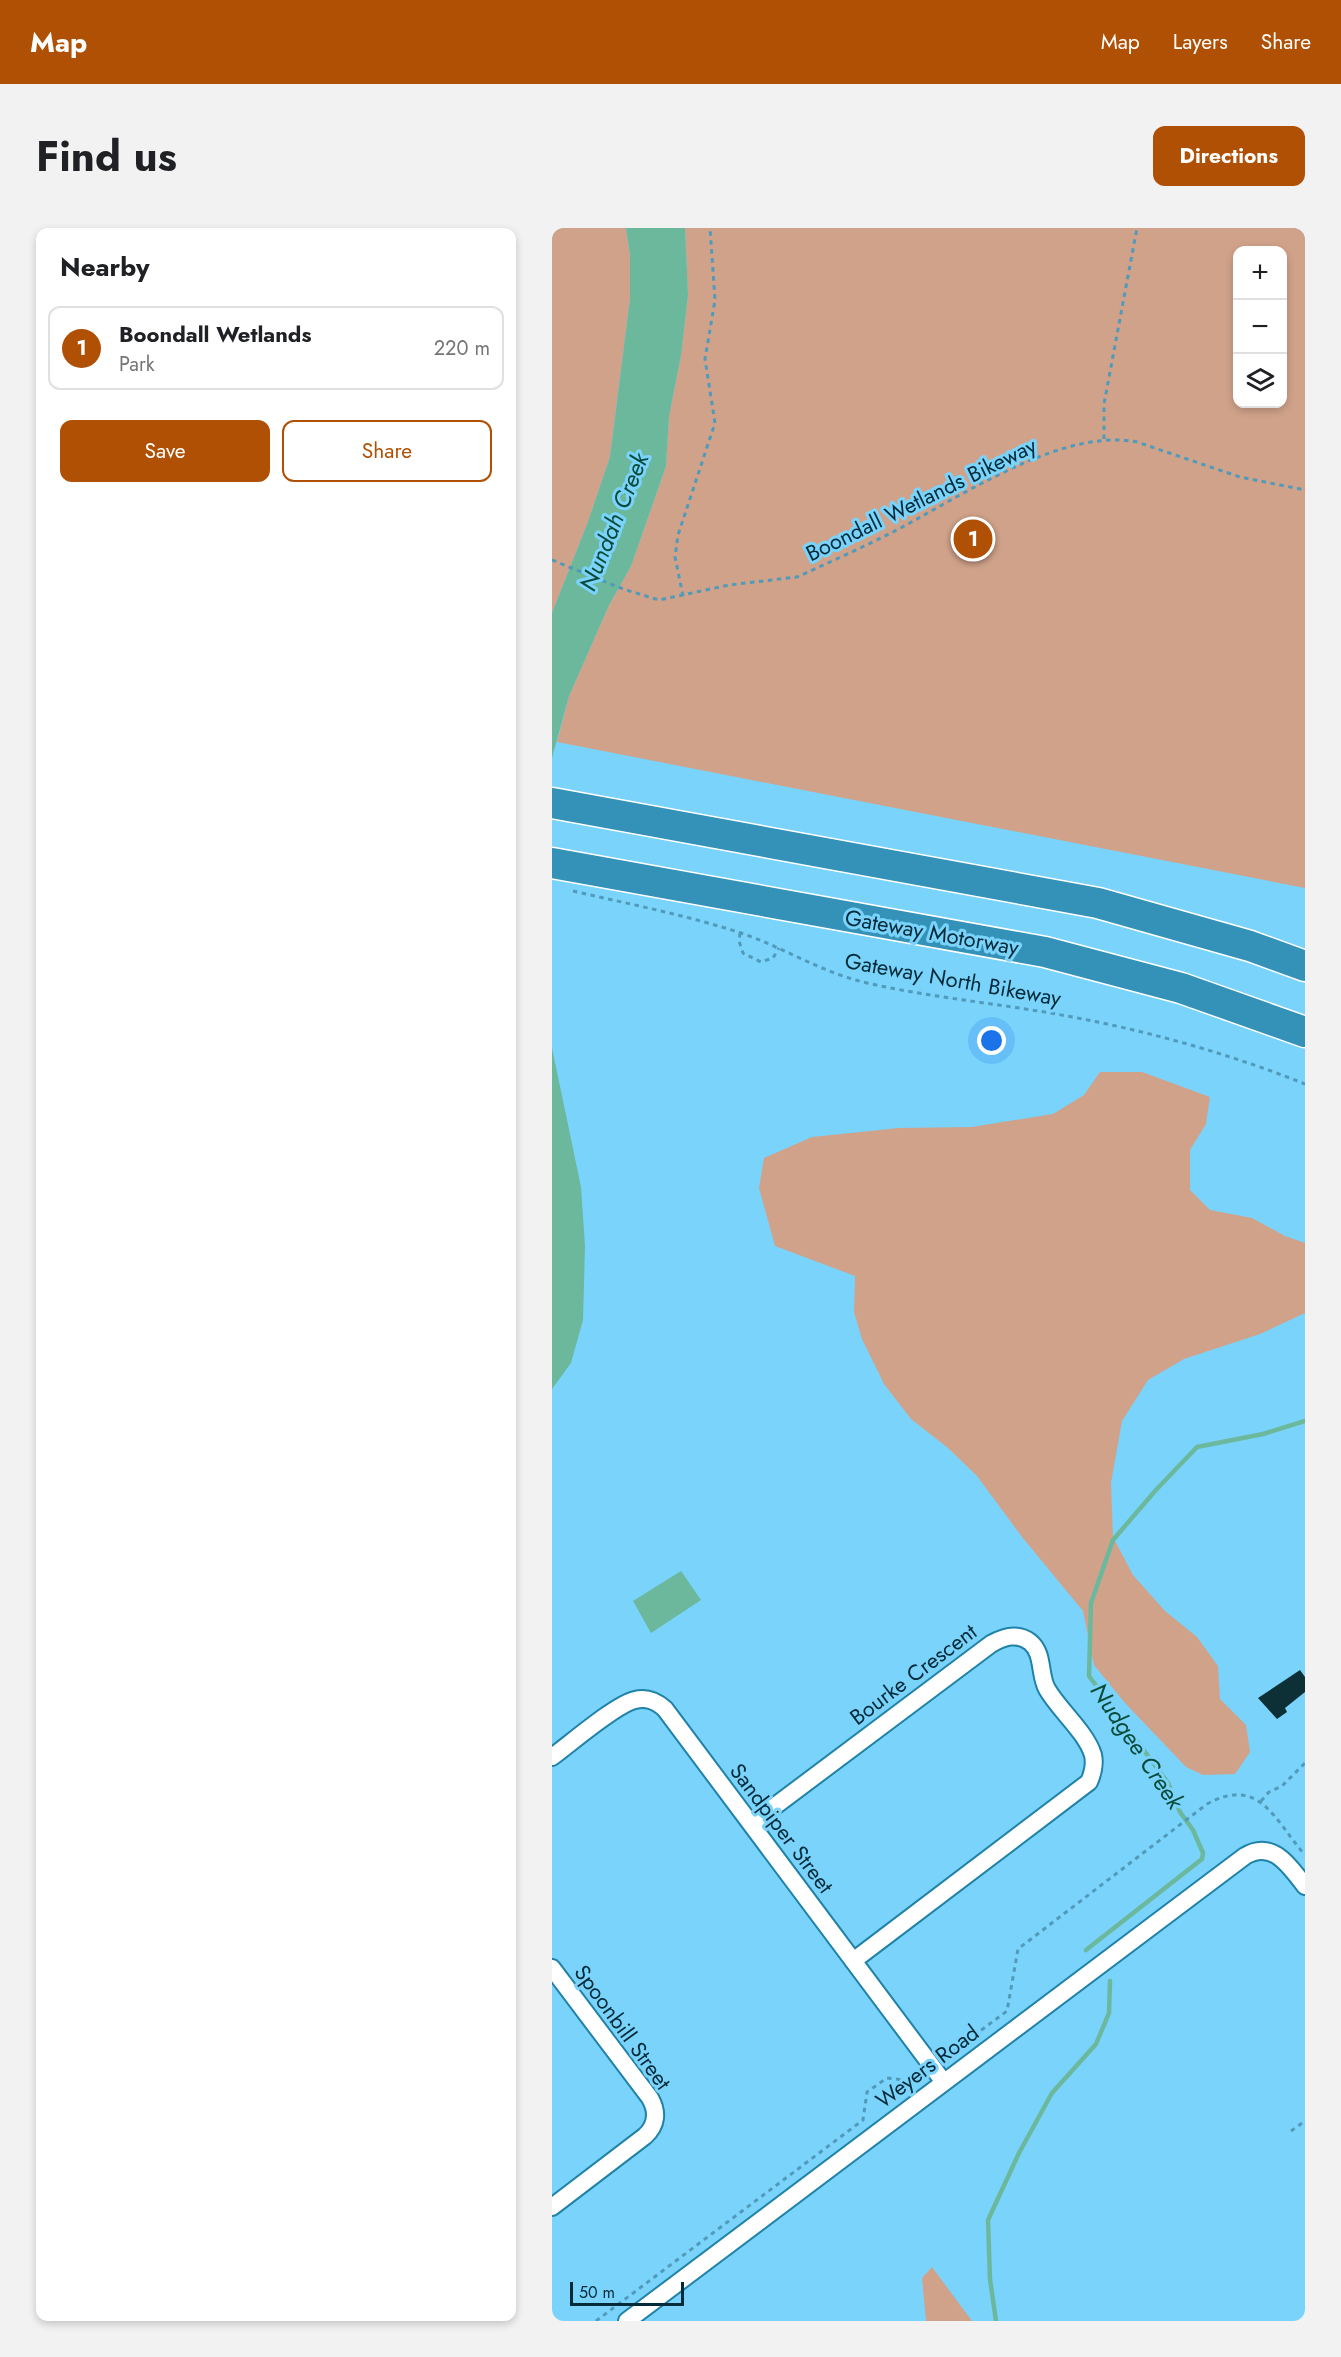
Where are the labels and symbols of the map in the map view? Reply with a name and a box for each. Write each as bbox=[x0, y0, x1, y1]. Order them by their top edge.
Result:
street label: Boondall Wetlands Bikeway bbox=[800, 429, 1042, 569]
water label: Nundah Creek bbox=[570, 446, 658, 596]
pin: 1 bbox=[954, 516, 992, 562]
street label: Gateway Motorway bbox=[843, 901, 1022, 963]
street label: Gateway North Bikeway bbox=[842, 944, 1064, 1014]
your location bbox=[977, 1026, 1006, 1055]
street label: Bourke Crescent bbox=[843, 1615, 984, 1732]
water label: Nudgee Creek bbox=[1082, 1675, 1194, 1817]
street label: Sandpiper Street bbox=[722, 1756, 842, 1900]
street label: Spoonbill Street bbox=[567, 1958, 680, 2097]
street label: Weyers Road bbox=[869, 2016, 985, 2116]
scale bar bbox=[570, 2279, 684, 2306]

